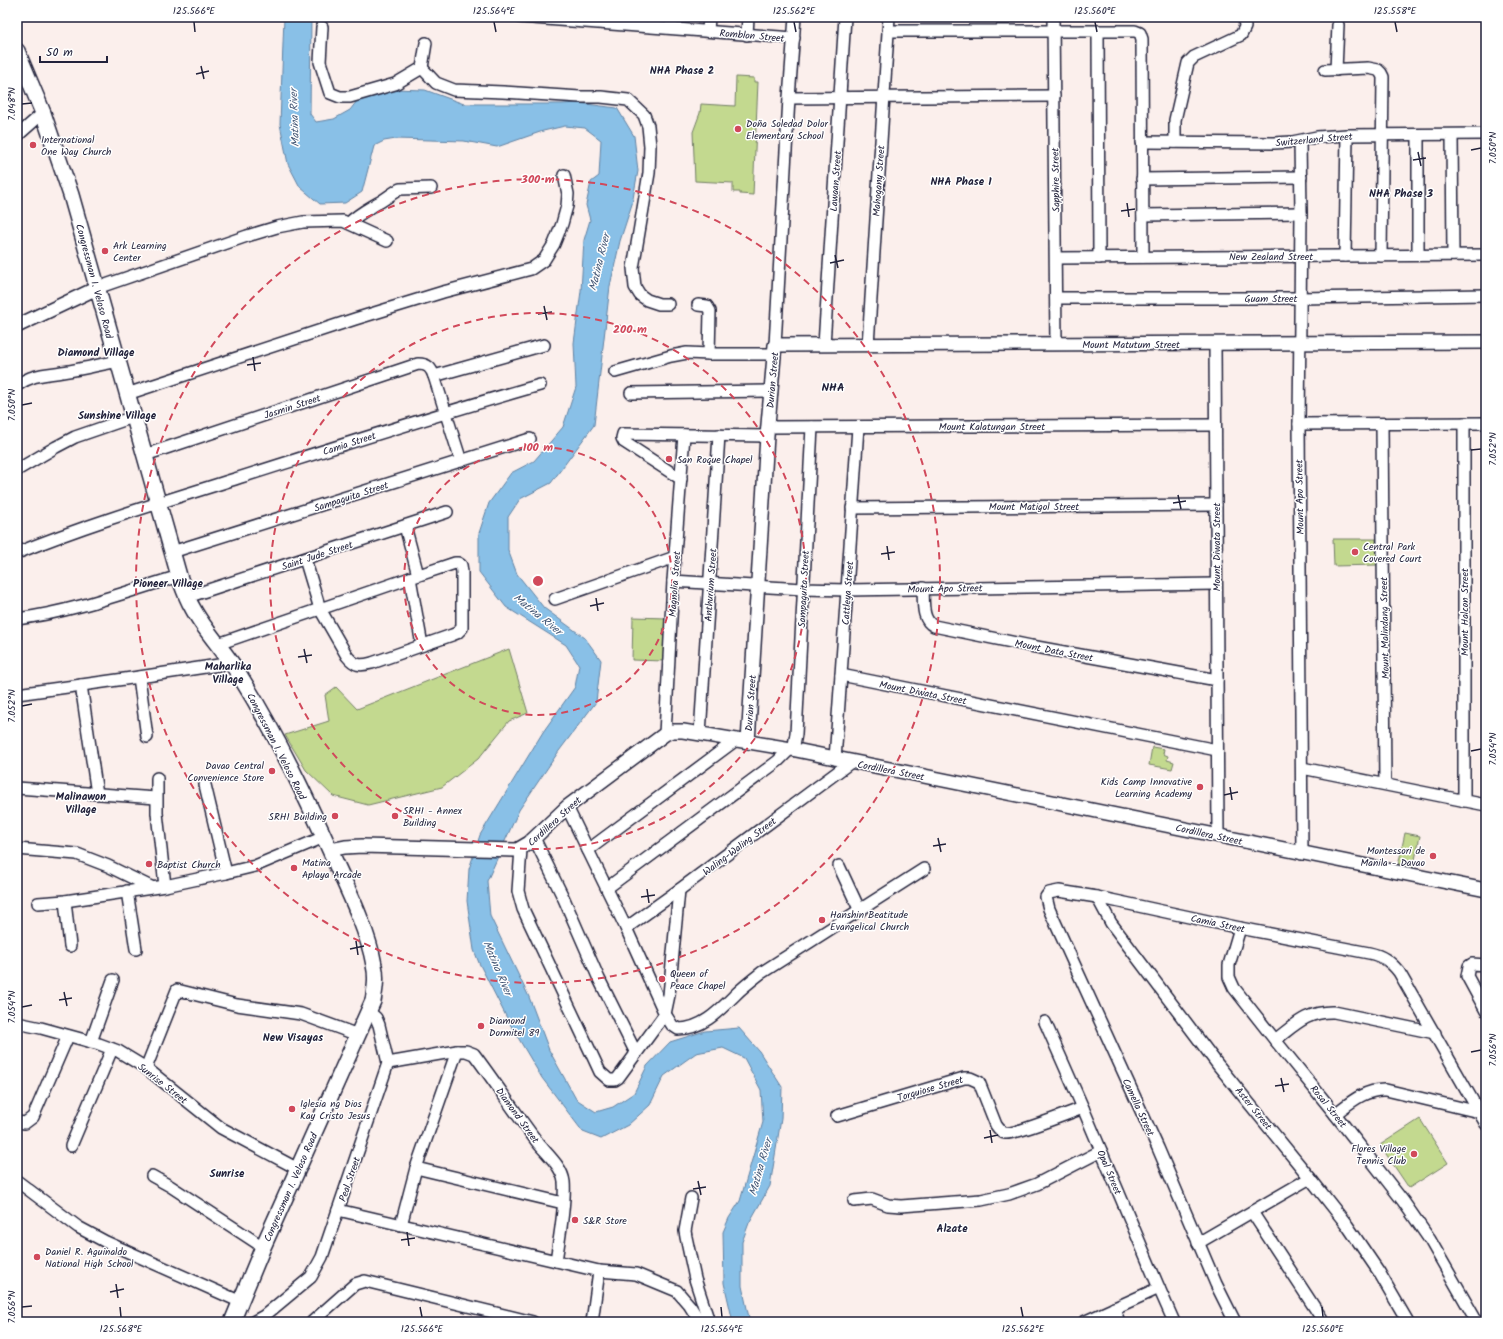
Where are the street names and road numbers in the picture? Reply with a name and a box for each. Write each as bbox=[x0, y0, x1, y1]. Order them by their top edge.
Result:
street label: Romblon Street bbox=[719, 25, 785, 47]
street label: Switzerland Street bbox=[1275, 129, 1353, 151]
street label: Mahogany Street bbox=[869, 145, 889, 217]
street label: Sapphire Street bbox=[1047, 147, 1065, 212]
street label: Lawaan Street bbox=[826, 150, 846, 212]
street label: Congressman I. Veloso Road bbox=[71, 222, 117, 341]
street label: New Zealand Street bbox=[1229, 249, 1313, 265]
street label: Guam Street bbox=[1245, 291, 1298, 307]
street label: Mount Matutum Street bbox=[1082, 337, 1180, 353]
street label: Durian Street bbox=[763, 351, 783, 409]
street label: Jasmin Street bbox=[262, 390, 323, 424]
street label: Mount Kalatungan Street bbox=[939, 419, 1045, 435]
street label: Camia Street bbox=[321, 428, 378, 460]
street label: Mount Apo Street bbox=[1291, 459, 1309, 535]
street label: Sampaguita Street bbox=[312, 477, 391, 517]
street label: Mount Matigol Street bbox=[989, 499, 1079, 515]
street label: Mount Diwata Street bbox=[1209, 503, 1225, 591]
street label: Saint Jude Street bbox=[280, 537, 355, 575]
street label: Anthurium Street bbox=[700, 548, 722, 622]
street label: Magnolia Street bbox=[665, 550, 685, 618]
street label: Sampaguita Street bbox=[794, 550, 814, 628]
street label: Cattleya Street bbox=[838, 560, 858, 626]
street label: Mount Halcon Street bbox=[1457, 568, 1473, 656]
street label: Mount Malindang Street bbox=[1376, 577, 1394, 679]
street label: Mount Apo Street bbox=[907, 580, 983, 598]
street label: Mount Data Street bbox=[1013, 636, 1094, 666]
street label: Durian Street bbox=[741, 674, 761, 732]
street label: Mount Diwata Street bbox=[878, 677, 968, 709]
street label: Congressman I. Veloso Road bbox=[242, 690, 310, 804]
street label: Cordillera Street bbox=[856, 757, 926, 785]
street label: Cordillera Street bbox=[524, 793, 585, 850]
street label: Waling-Waling Street bbox=[699, 814, 780, 880]
street label: Cordillera Street bbox=[1174, 820, 1244, 850]
street label: Camia Street bbox=[1189, 910, 1247, 938]
street label: Sunrise Street bbox=[134, 1059, 191, 1108]
street label: Torquiose Street bbox=[895, 1072, 965, 1106]
street label: Camella Street bbox=[1118, 1076, 1159, 1139]
street label: Rosal Street bbox=[1306, 1082, 1351, 1132]
street label: Diamond Street bbox=[491, 1084, 543, 1147]
street label: Aster Street bbox=[1231, 1084, 1276, 1134]
street label: Congressman I. Veloso Road bbox=[260, 1129, 323, 1245]
street label: Opal Street bbox=[1092, 1147, 1126, 1197]
street label: Peal Street bbox=[335, 1155, 365, 1204]

